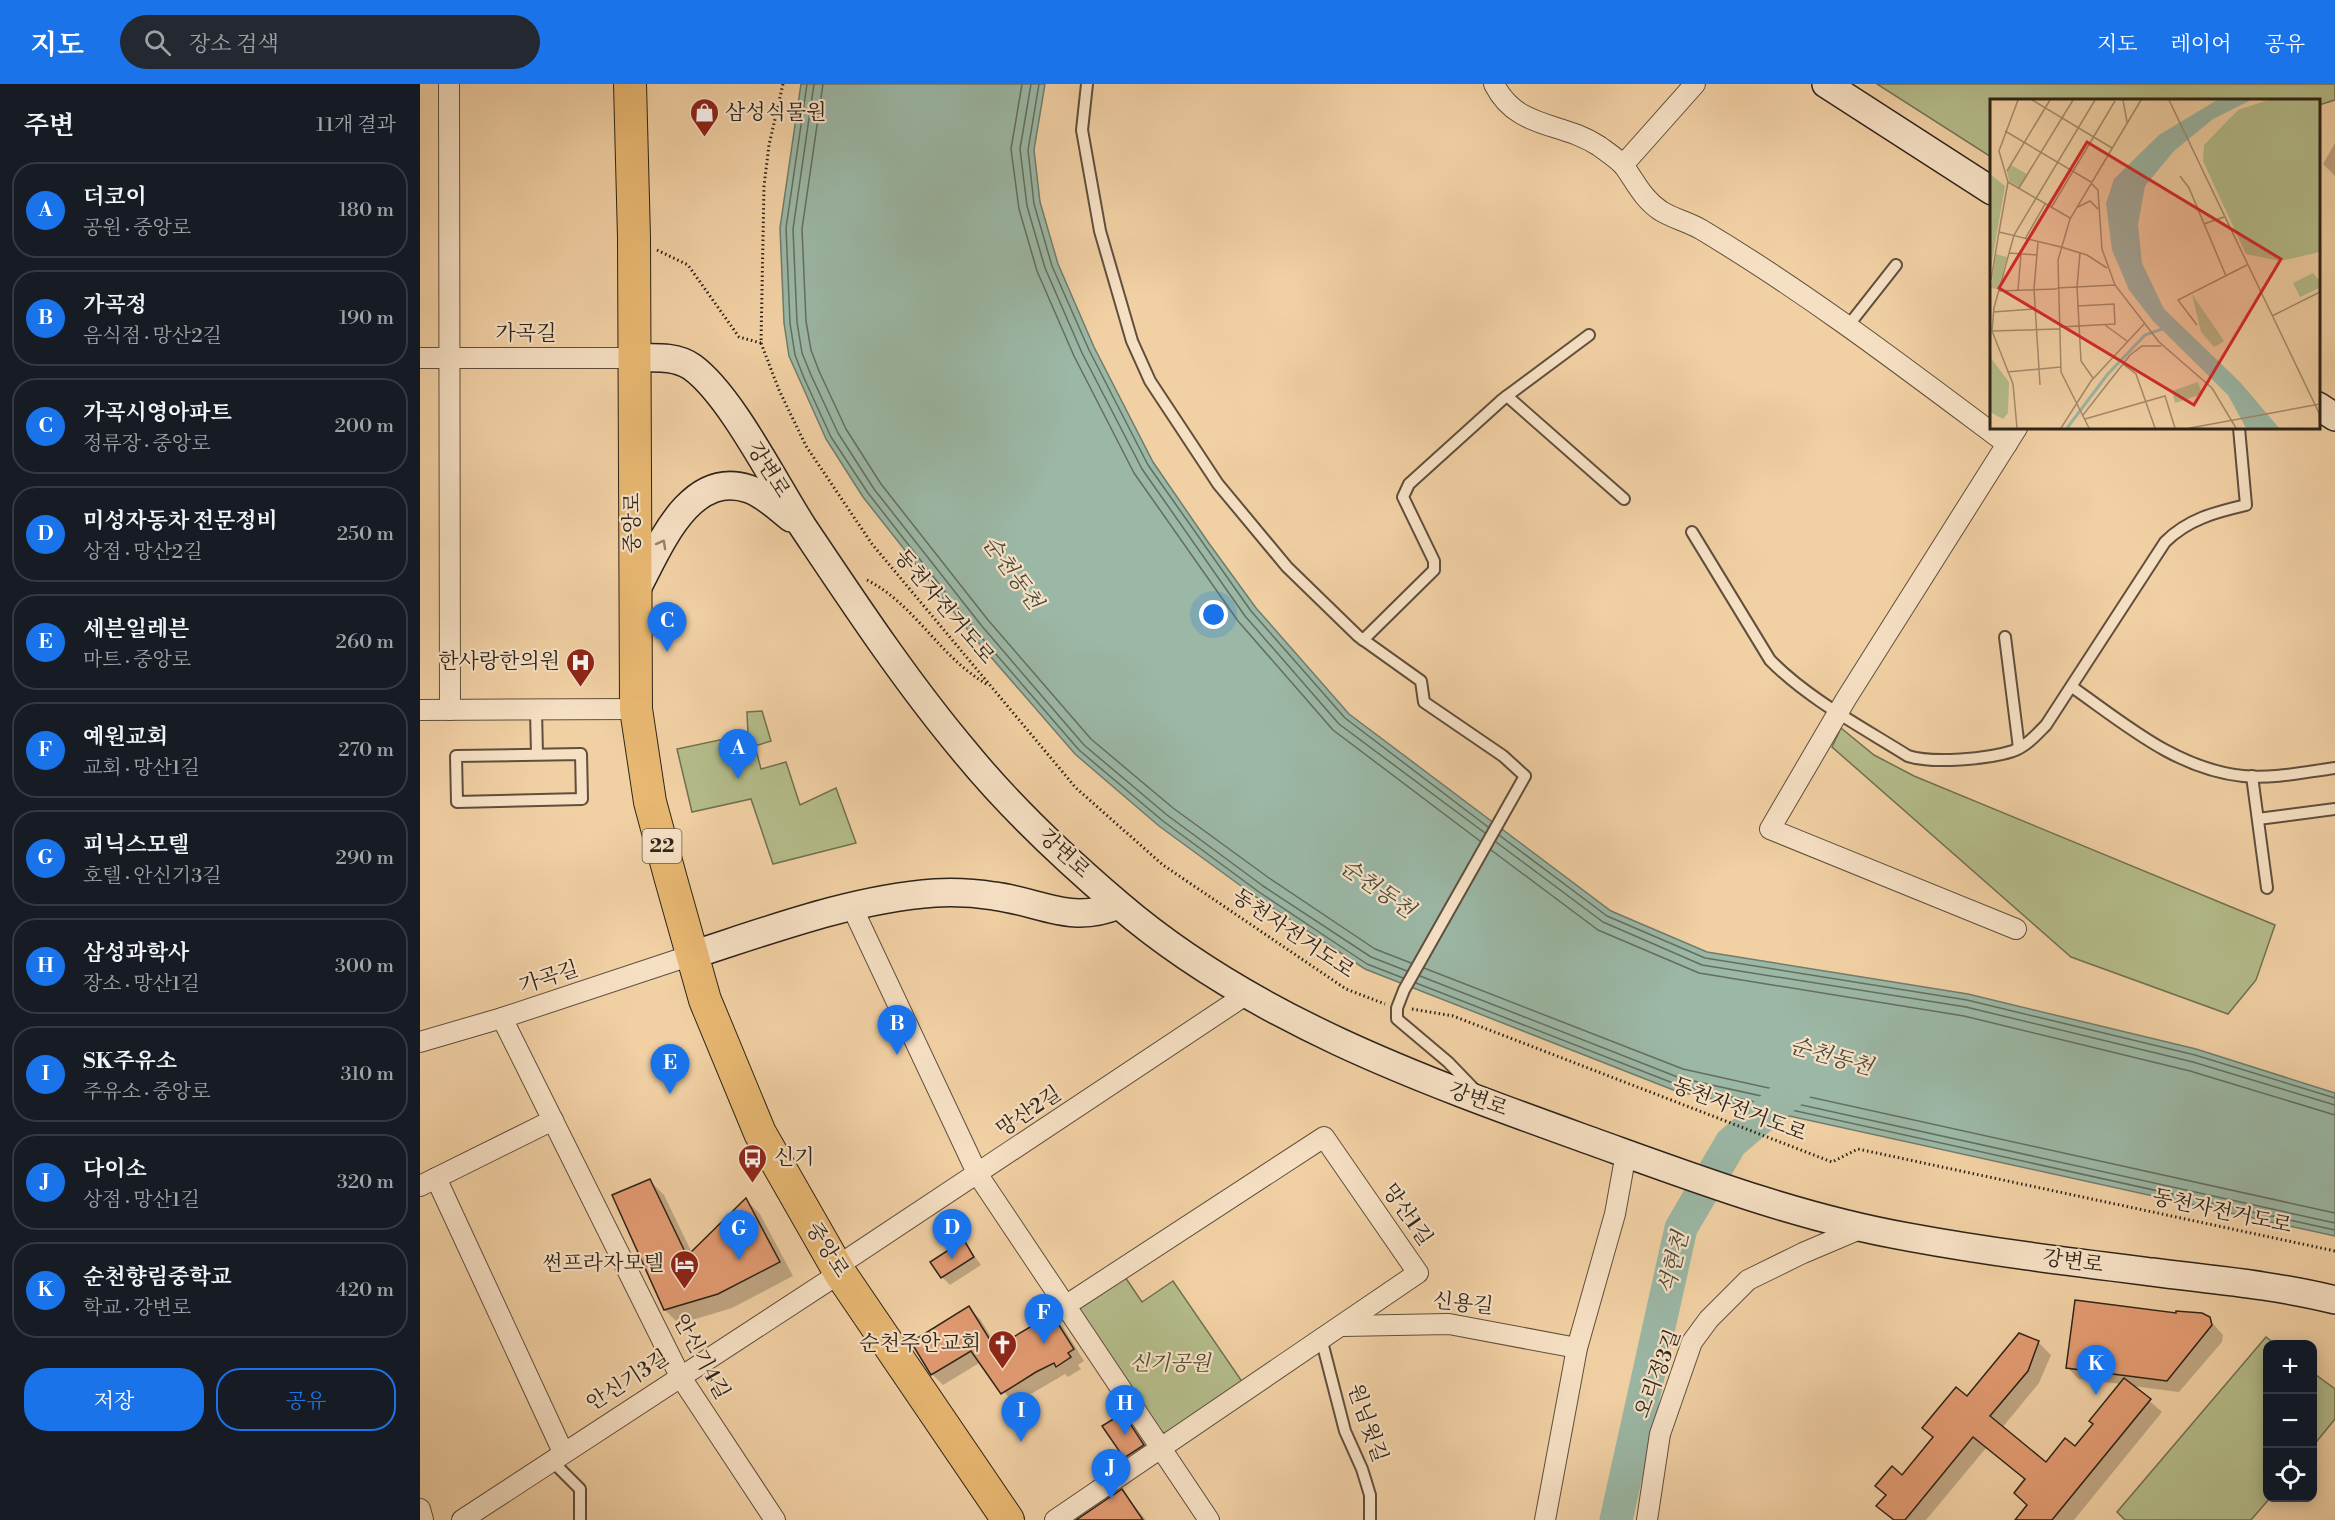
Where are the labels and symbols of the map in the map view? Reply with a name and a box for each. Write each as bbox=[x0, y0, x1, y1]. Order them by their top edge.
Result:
shop icon: 삼성식물원 bbox=[688, 97, 720, 139]
inset map bbox=[1990, 99, 2320, 429]
place label: 삼성식물원 bbox=[725, 100, 826, 126]
street label: 가곡길 bbox=[496, 321, 556, 347]
street label: 강변로 bbox=[741, 437, 795, 503]
street label: 중앙로 bbox=[620, 493, 646, 553]
water label: 순천동천 bbox=[976, 531, 1049, 617]
one-way arrow bbox=[655, 540, 666, 550]
street label: 동천자전거도로 bbox=[888, 544, 1000, 670]
your location bbox=[1199, 600, 1228, 629]
pin: C bbox=[648, 602, 686, 652]
hospital icon: 한사랑한의원 bbox=[565, 646, 597, 688]
place label: 한사랑한의원 bbox=[438, 649, 560, 675]
pin: A bbox=[718, 730, 758, 779]
street label: 강변로 bbox=[1033, 824, 1095, 884]
road number: 22 bbox=[642, 829, 682, 863]
water label: 순천동천 bbox=[1334, 854, 1421, 925]
street label: 동천자전거도로 bbox=[1227, 884, 1359, 984]
street label: 가곡길 bbox=[516, 956, 582, 1000]
pin: B bbox=[878, 1006, 916, 1055]
water label: 순천동천 bbox=[1786, 1032, 1877, 1082]
pin: E bbox=[650, 1044, 690, 1094]
street label: 동천자전거도로 bbox=[1668, 1072, 1810, 1148]
street label: 강변로 bbox=[1445, 1077, 1511, 1123]
street label: 망산2길 bbox=[992, 1081, 1066, 1143]
bus stop icon: 신기 bbox=[737, 1142, 769, 1184]
place label: 신기 bbox=[774, 1145, 815, 1171]
street label: 망산1길 bbox=[1376, 1179, 1438, 1251]
street label: 동천자전거도로 bbox=[2150, 1185, 2294, 1239]
pin: G bbox=[720, 1210, 758, 1260]
pin: D bbox=[932, 1210, 972, 1259]
street label: 중앙로 bbox=[800, 1217, 854, 1283]
water label: 석현천 bbox=[1653, 1227, 1695, 1297]
street label: 강변로 bbox=[2041, 1245, 2105, 1279]
hotel icon: 썬프라자모텔 bbox=[669, 1248, 701, 1290]
place label: 썬프라자모텔 bbox=[542, 1251, 664, 1277]
street label: 신용길 bbox=[1431, 1288, 1495, 1320]
pin: F bbox=[1024, 1294, 1064, 1344]
street label: 안신기4길 bbox=[667, 1310, 735, 1404]
street label: 오리정3길 bbox=[1629, 1326, 1687, 1422]
church icon: 순천주안교회 bbox=[986, 1328, 1018, 1370]
place label: 순천주안교회 bbox=[859, 1331, 981, 1357]
street label: 안신기3길 bbox=[582, 1345, 674, 1417]
pin: K bbox=[2076, 1346, 2116, 1395]
park label: 신기공원 bbox=[1129, 1351, 1212, 1377]
street label: 원님윗길 bbox=[1341, 1380, 1393, 1466]
pin: H bbox=[1106, 1386, 1144, 1435]
pin: I bbox=[1002, 1392, 1040, 1442]
pin: J bbox=[1092, 1450, 1130, 1499]

